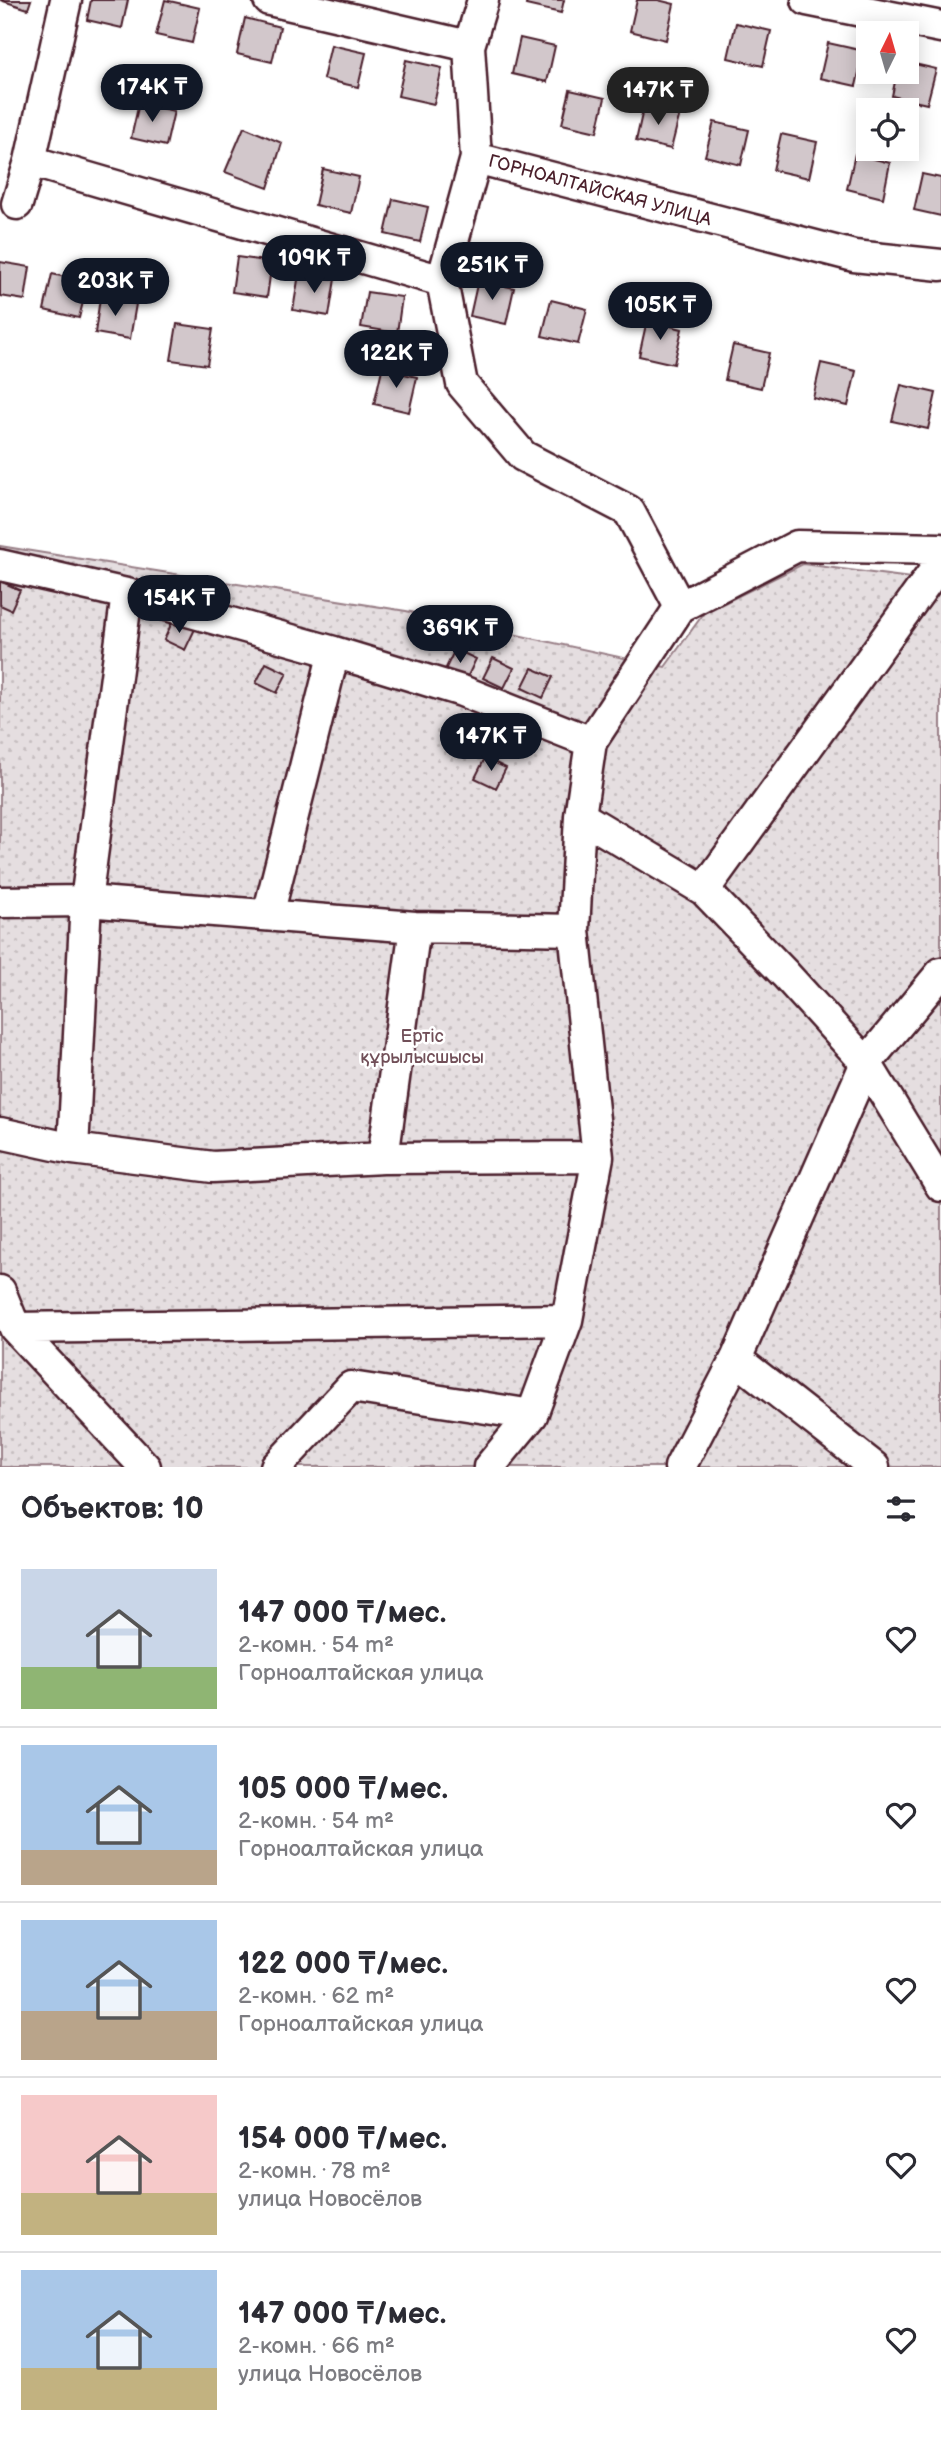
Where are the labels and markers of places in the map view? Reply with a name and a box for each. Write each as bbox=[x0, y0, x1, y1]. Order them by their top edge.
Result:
pin: 174K ₸ bbox=[95, 64, 209, 124]
pin: 147K ₸ bbox=[601, 68, 715, 127]
pin: 109K ₸ bbox=[257, 236, 371, 295]
pin: 251K ₸ bbox=[435, 243, 549, 302]
pin: 203K ₸ bbox=[58, 258, 172, 318]
pin: 105K ₸ bbox=[603, 282, 717, 342]
pin: 122K ₸ bbox=[339, 330, 453, 390]
pin: 154K ₸ bbox=[122, 576, 236, 635]
pin: 369K ₸ bbox=[403, 606, 517, 665]
pin: 147K ₸ bbox=[434, 714, 548, 773]

